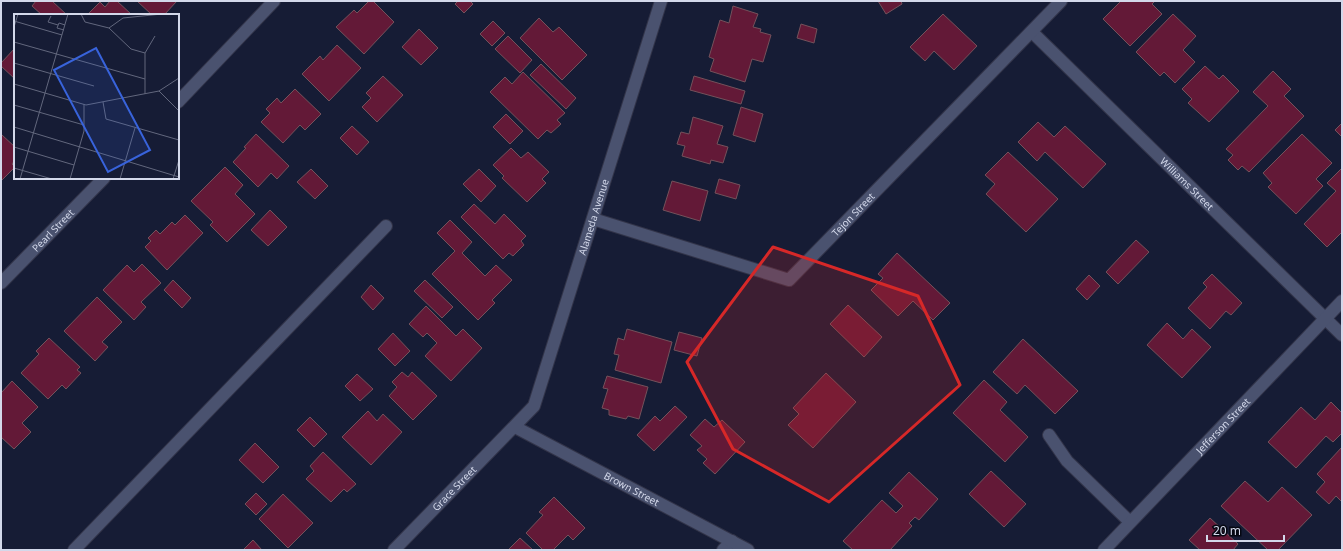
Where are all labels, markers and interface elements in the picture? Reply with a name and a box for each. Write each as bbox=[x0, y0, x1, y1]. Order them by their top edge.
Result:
inset map bbox=[14, 14, 179, 179]
street label: Williams Street bbox=[1157, 154, 1217, 213]
street label: Alameda Avenue bbox=[575, 177, 612, 257]
street label: Tejon Street bbox=[828, 189, 878, 239]
street label: Pearl Street bbox=[29, 206, 77, 255]
street label: Jefferson Street bbox=[1192, 394, 1253, 457]
street label: Grace Street bbox=[429, 462, 479, 514]
street label: Brown Street bbox=[602, 468, 662, 509]
scale bar bbox=[1207, 517, 1284, 543]
text: 20 m bbox=[1213, 522, 1241, 539]

